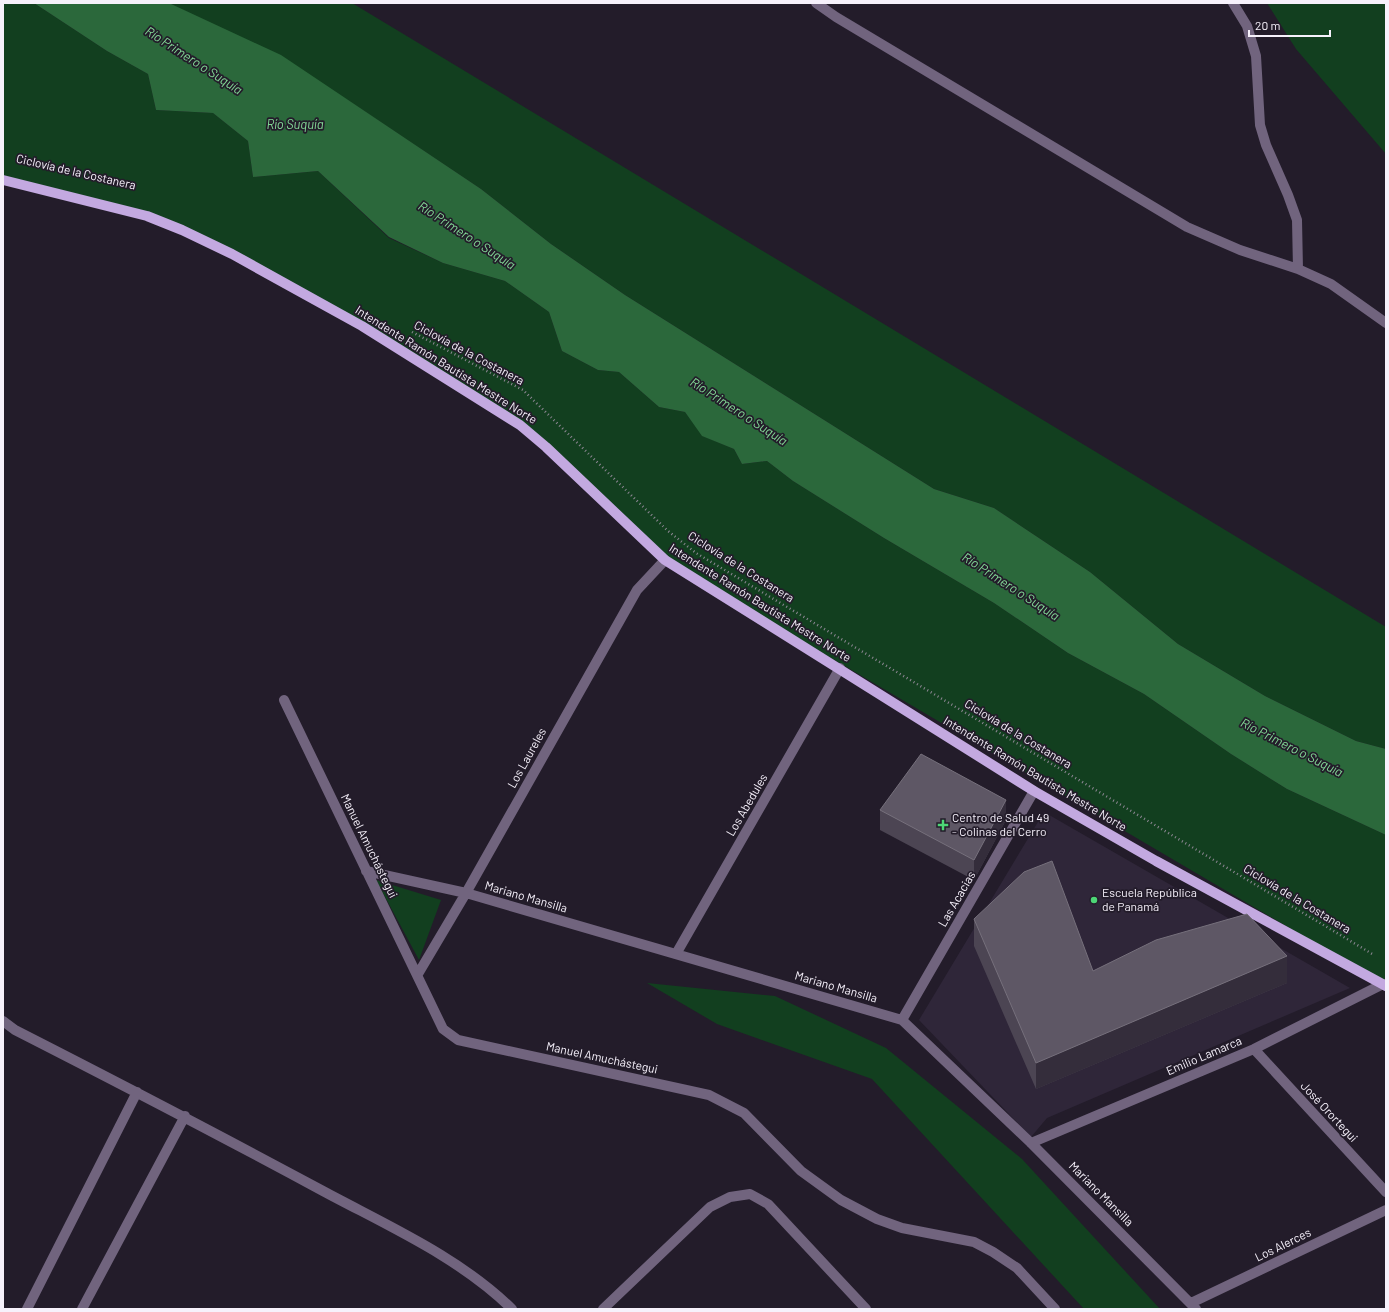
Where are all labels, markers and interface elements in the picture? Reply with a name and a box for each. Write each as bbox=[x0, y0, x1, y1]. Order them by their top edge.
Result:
scale bar bbox=[1249, 12, 1330, 38]
text: 20 m bbox=[1255, 18, 1281, 32]
water label: Río Primero o Suquía bbox=[142, 23, 246, 98]
water label: Río Suquía bbox=[266, 116, 324, 132]
street label: Ciclovía de la Costanera bbox=[15, 150, 137, 192]
water label: Río Primero o Suquía bbox=[415, 198, 519, 273]
street label: Intendente Ramón Bautista Mestre Norte bbox=[353, 302, 540, 426]
street label: Ciclovía de la Costanera bbox=[412, 317, 527, 387]
water label: Río Primero o Suquía bbox=[687, 374, 791, 449]
street label: Ciclovía de la Costanera bbox=[686, 528, 797, 605]
street label: Intendente Ramón Bautista Mestre Norte bbox=[667, 540, 854, 664]
water label: Río Primero o Suquía bbox=[959, 549, 1063, 624]
street label: Ciclovía de la Costanera bbox=[962, 696, 1075, 771]
street label: Intendente Ramón Bautista Mestre Norte bbox=[941, 713, 1130, 834]
water label: Río Primero o Suquía bbox=[1238, 714, 1346, 780]
street label: Los Laureles bbox=[504, 725, 548, 790]
street label: Los Abedules bbox=[723, 771, 770, 838]
street label: Manuel Amuchástegui bbox=[339, 791, 401, 900]
place label: Centro de Salud 49 - Colinas del Cerro bbox=[952, 810, 1049, 838]
marker: Centro de Salud 49 - Colinas del Cerro bbox=[937, 819, 949, 831]
street label: Ciclovía de la Costanera bbox=[1241, 861, 1354, 936]
street label: Las Acacias bbox=[935, 868, 978, 929]
street label: Mariano Mansilla bbox=[483, 878, 569, 915]
place label: Escuela República de Panamá bbox=[1102, 885, 1197, 913]
marker: Escuela República de Panamá bbox=[1089, 895, 1099, 905]
street label: Mariano Mansilla bbox=[793, 968, 879, 1005]
street label: Emilio Lamarca bbox=[1164, 1033, 1243, 1077]
street label: Manuel Amuchástegui bbox=[545, 1038, 659, 1076]
street label: José Orortegui bbox=[1298, 1078, 1361, 1144]
street label: Mariano Mansilla bbox=[1067, 1158, 1137, 1228]
street label: Los Alerces bbox=[1252, 1224, 1313, 1264]

